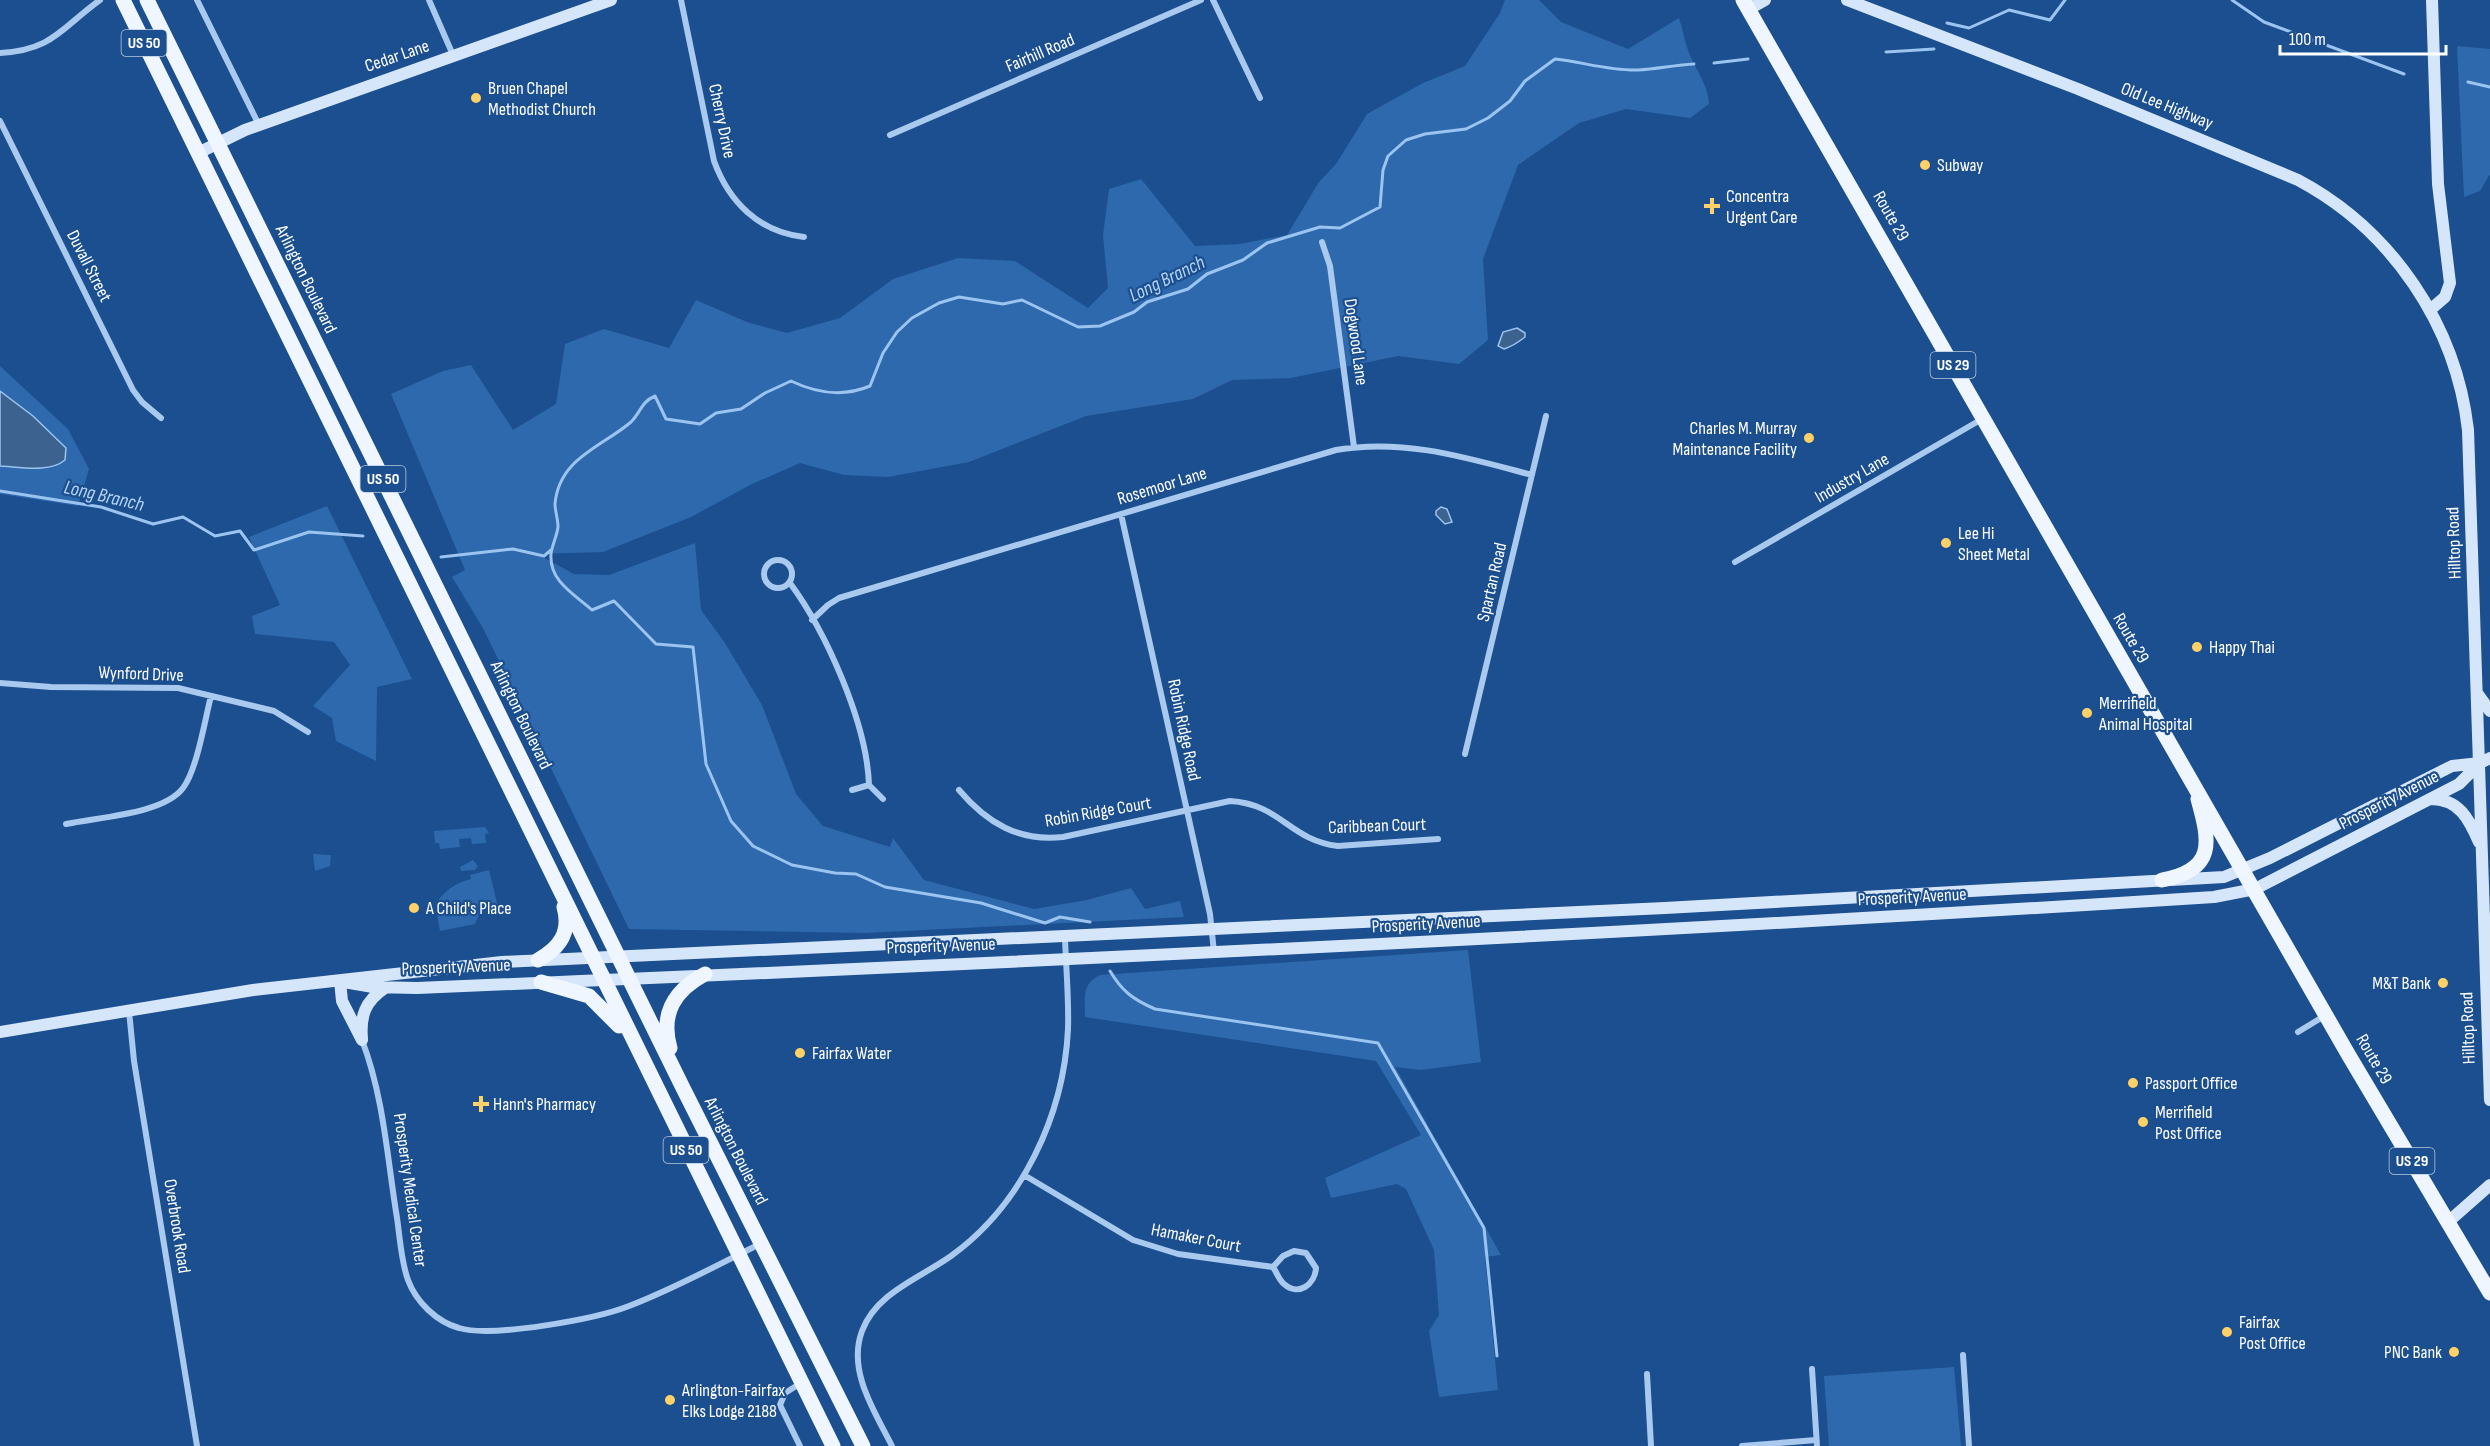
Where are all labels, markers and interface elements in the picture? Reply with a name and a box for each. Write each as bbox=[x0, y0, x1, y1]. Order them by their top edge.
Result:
scale bar bbox=[2280, 18, 2446, 56]
street label: Fairhill Road bbox=[1003, 29, 1077, 77]
text: 100 m bbox=[2289, 29, 2326, 50]
road number: US 50 bbox=[122, 30, 166, 56]
street label: Cedar Lane bbox=[362, 35, 432, 77]
place label: Bruen Chapel Methodist Church bbox=[488, 78, 596, 120]
street label: Old Lee Highway bbox=[2118, 78, 2216, 134]
street label: Cherry Drive bbox=[704, 82, 740, 160]
marker: Bruen Chapel Methodist Church bbox=[469, 91, 483, 105]
place label: Subway bbox=[1937, 155, 1983, 176]
marker: Subway bbox=[1918, 158, 1932, 172]
place label: Concentra Urgent Care bbox=[1726, 186, 1798, 228]
street label: Route 29 bbox=[1868, 187, 1914, 245]
marker: Concentra Urgent Care bbox=[1703, 197, 1721, 215]
street label: Arlington Boulevard bbox=[270, 220, 341, 337]
street label: Duvall Street bbox=[62, 227, 116, 306]
water label: Long Branch bbox=[1125, 250, 1209, 308]
street label: Dogwood Lane bbox=[1340, 297, 1372, 387]
road number: US 29 bbox=[1930, 352, 1976, 378]
place label: Charles M. Murray Maintenance Facility bbox=[1673, 418, 1797, 460]
marker: Charles M. Murray Maintenance Facility bbox=[1802, 431, 1816, 445]
street label: Industry Lane bbox=[1811, 448, 1893, 508]
street label: Rosemoor Lane bbox=[1115, 462, 1209, 510]
road number: US 50 bbox=[360, 466, 406, 492]
water label: Long Branch bbox=[62, 475, 146, 517]
street label: Hilltop Road bbox=[2442, 506, 2466, 580]
place label: Lee Hi Sheet Metal bbox=[1958, 523, 2030, 565]
marker: Lee Hi Sheet Metal bbox=[1939, 536, 1953, 550]
street label: Spartan Road bbox=[1473, 540, 1511, 624]
street label: Route 29 bbox=[2108, 609, 2154, 667]
place label: Happy Thai bbox=[2209, 637, 2275, 658]
marker: Happy Thai bbox=[2190, 640, 2204, 654]
street label: Arlington Boulevard bbox=[485, 656, 556, 773]
street label: Wynford Drive bbox=[98, 662, 184, 686]
street label: Robin Ridge Road bbox=[1163, 677, 1205, 783]
place label: Merrifield Animal Hospital bbox=[2098, 693, 2192, 735]
marker: Merrifield Animal Hospital bbox=[2080, 706, 2094, 720]
street label: Prosperity Avenue bbox=[2336, 766, 2442, 834]
street label: Robin Ridge Court bbox=[1043, 792, 1153, 832]
street label: Caribbean Court bbox=[1328, 814, 1427, 838]
street label: Prosperity Avenue bbox=[1857, 884, 1967, 910]
place label: A Child's Place bbox=[425, 898, 512, 919]
marker: A Child's Place bbox=[407, 901, 421, 915]
street label: Prosperity Avenue bbox=[1371, 911, 1481, 937]
street label: Prosperity Avenue bbox=[886, 934, 996, 958]
street label: Prosperity Avenue bbox=[401, 955, 511, 979]
place label: M&T Bank bbox=[2372, 973, 2431, 994]
marker: M&T Bank bbox=[2436, 976, 2450, 990]
street label: Hilltop Road bbox=[2456, 991, 2480, 1065]
street label: Route 29 bbox=[2351, 1030, 2397, 1088]
place label: Fairfax Water bbox=[812, 1043, 892, 1064]
marker: Fairfax Water bbox=[793, 1046, 807, 1060]
place label: Passport Office bbox=[2145, 1073, 2238, 1094]
marker: Passport Office bbox=[2126, 1076, 2140, 1090]
street label: Arlington Boulevard bbox=[699, 1093, 772, 1208]
place label: Hann's Pharmacy bbox=[493, 1094, 596, 1115]
marker: Hann's Pharmacy bbox=[474, 1097, 488, 1111]
place label: Merrifield Post Office bbox=[2155, 1102, 2222, 1144]
street label: Prosperity Medical Center bbox=[389, 1112, 431, 1268]
marker: Merrifield Post Office bbox=[2136, 1115, 2150, 1129]
road number: US 50 bbox=[664, 1137, 708, 1163]
road number: US 29 bbox=[2390, 1148, 2434, 1174]
street label: Overbrook Road bbox=[159, 1177, 195, 1275]
street label: Hamaker Court bbox=[1149, 1219, 1243, 1257]
place label: Fairfax Post Office bbox=[2239, 1312, 2306, 1354]
marker: Fairfax Post Office bbox=[2220, 1325, 2234, 1339]
place label: PNC Bank bbox=[2384, 1342, 2442, 1363]
marker: PNC Bank bbox=[2447, 1345, 2461, 1359]
place label: Arlington-Fairfax Elks Lodge 2188 bbox=[681, 1380, 785, 1422]
marker: Arlington-Fairfax Elks Lodge 2188 bbox=[663, 1393, 677, 1407]

